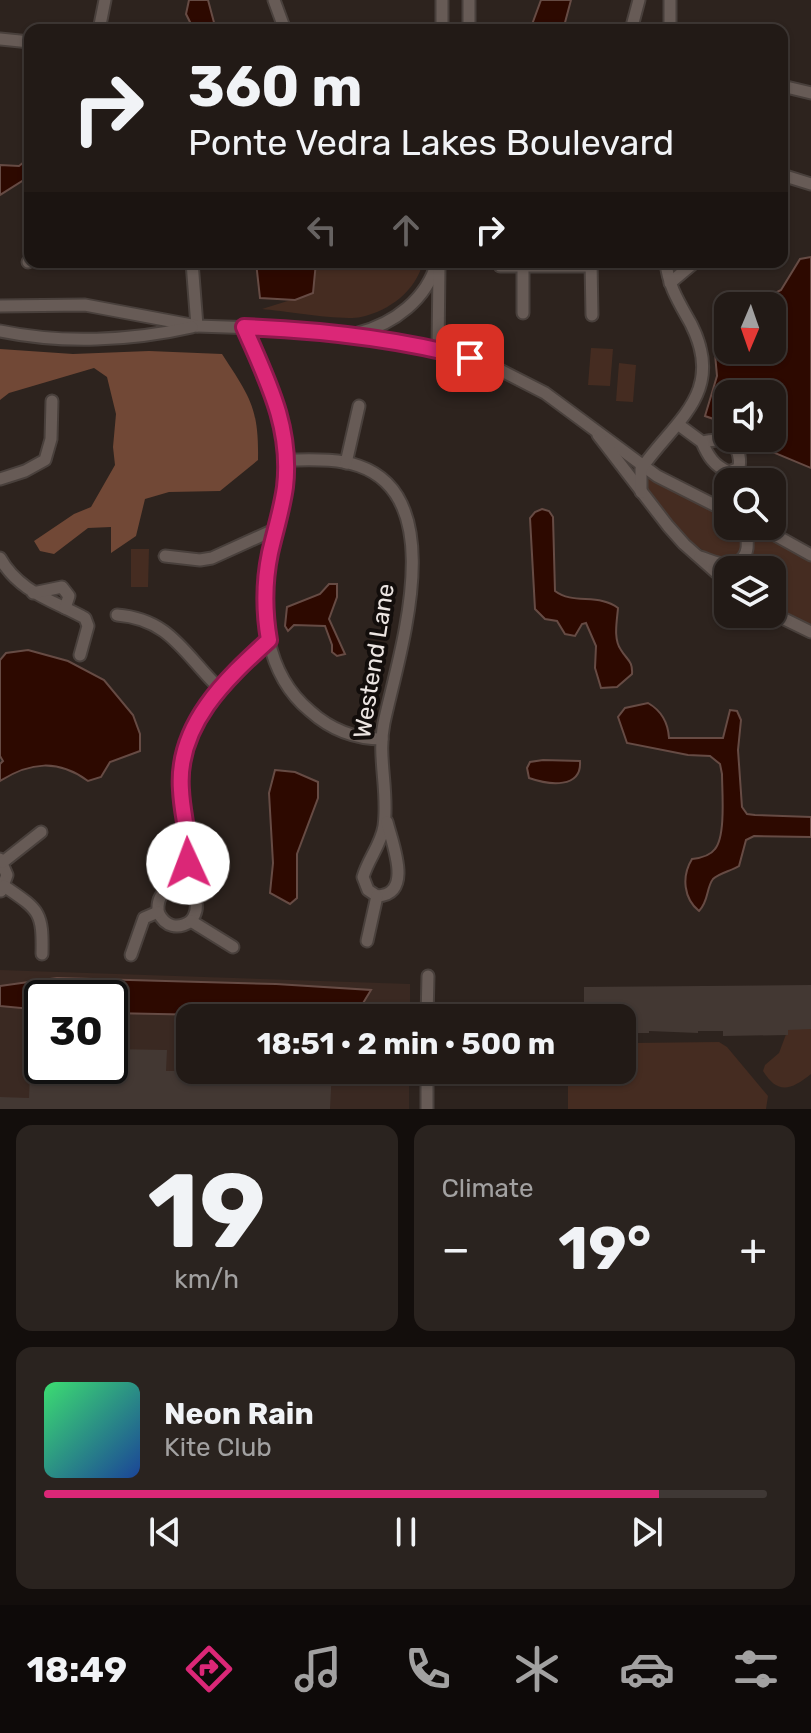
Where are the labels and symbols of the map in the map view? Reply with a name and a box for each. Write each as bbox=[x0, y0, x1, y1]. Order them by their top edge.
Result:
north arrow bbox=[714, 292, 786, 364]
pin bbox=[436, 324, 504, 392]
street label: Westend Lane bbox=[348, 581, 400, 741]
position arrow bbox=[146, 821, 230, 905]
speed limit sign: 30 bbox=[24, 980, 128, 1084]

